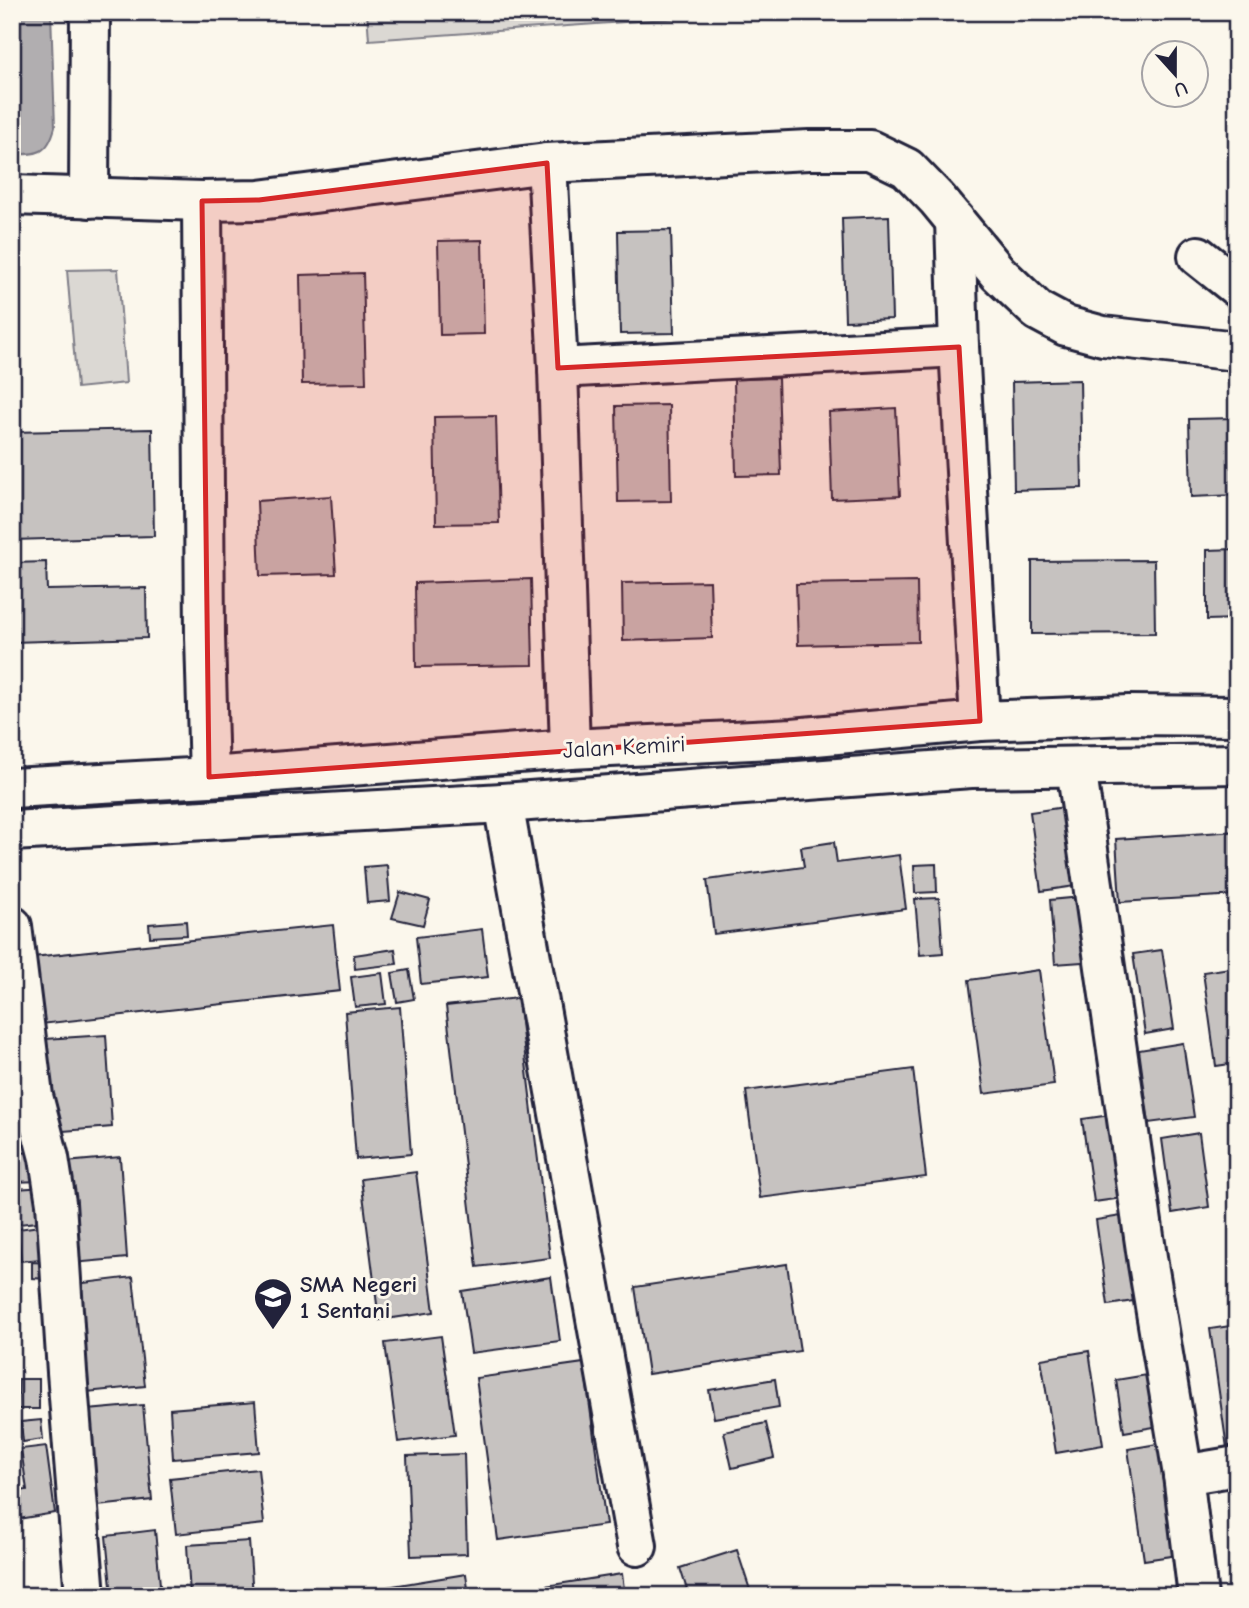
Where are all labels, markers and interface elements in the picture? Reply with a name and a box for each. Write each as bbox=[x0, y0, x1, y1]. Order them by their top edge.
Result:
north arrow bbox=[1140, 38, 1210, 108]
text: U bbox=[1171, 76, 1191, 101]
street label: Jalan Kemiri bbox=[562, 730, 686, 764]
place label: SMA Negeri 1 Sentani bbox=[300, 1271, 417, 1324]
school or university icon: SMA Negeri 1 Sentani bbox=[252, 1276, 294, 1331]

